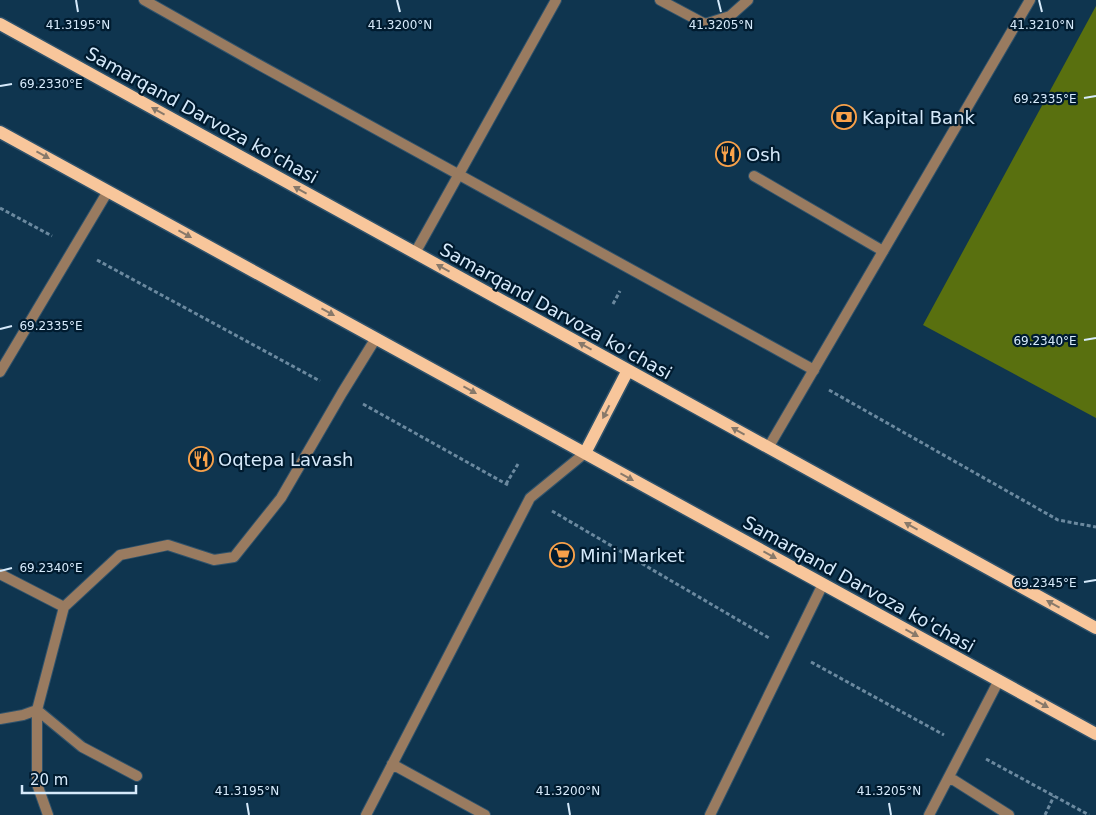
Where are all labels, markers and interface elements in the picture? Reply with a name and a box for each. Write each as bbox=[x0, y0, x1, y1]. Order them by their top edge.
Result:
text: 41.3195°N bbox=[46, 18, 110, 32]
text: 41.3200°N bbox=[368, 18, 432, 32]
text: 41.3205°N bbox=[689, 18, 753, 32]
text: 41.3210°N bbox=[1010, 18, 1074, 32]
street label: Samarqand Darvoza ko'chasi bbox=[82, 42, 322, 188]
text: 69.2330°E bbox=[19, 77, 83, 91]
text: 69.2335°E bbox=[1013, 92, 1077, 106]
bank icon: Kapital Bank bbox=[831, 104, 857, 130]
one-way arrow bbox=[151, 107, 166, 115]
place label: Kapital Bank bbox=[862, 107, 976, 128]
restaurant icon: Osh bbox=[715, 141, 741, 167]
place label: Osh bbox=[746, 144, 781, 165]
one-way arrow bbox=[36, 151, 49, 160]
one-way arrow bbox=[293, 186, 308, 194]
one-way arrow bbox=[178, 230, 192, 238]
street label: Samarqand Darvoza ko'chasi bbox=[436, 238, 676, 384]
one-way arrow bbox=[436, 264, 450, 272]
one-way arrow bbox=[320, 308, 335, 316]
text: 69.2335°E bbox=[19, 319, 83, 333]
text: 69.2340°E bbox=[1013, 334, 1077, 348]
one-way arrow bbox=[578, 342, 593, 350]
one-way arrow bbox=[463, 386, 477, 394]
one-way arrow bbox=[602, 404, 610, 419]
one-way arrow bbox=[731, 426, 744, 435]
restaurant icon: Oqtepa Lavash bbox=[188, 446, 214, 472]
place label: Oqtepa Lavash bbox=[218, 449, 353, 470]
one-way arrow bbox=[621, 472, 634, 481]
street label: Samarqand Darvoza ko'chasi bbox=[739, 511, 979, 657]
one-way arrow bbox=[904, 522, 918, 530]
supermarket icon: Mini Market bbox=[549, 542, 575, 568]
place label: Mini Market bbox=[580, 545, 685, 566]
one-way arrow bbox=[763, 550, 777, 559]
text: 69.2340°E bbox=[19, 561, 83, 575]
text: 69.2345°E bbox=[1013, 576, 1077, 590]
one-way arrow bbox=[1046, 600, 1061, 608]
one-way arrow bbox=[905, 629, 920, 637]
one-way arrow bbox=[1034, 700, 1049, 708]
scale bar bbox=[22, 762, 136, 794]
text: 20 m bbox=[30, 771, 68, 789]
text: 41.3195°N bbox=[215, 784, 279, 798]
text: 41.3200°N bbox=[536, 784, 600, 798]
text: 41.3205°N bbox=[857, 784, 921, 798]

